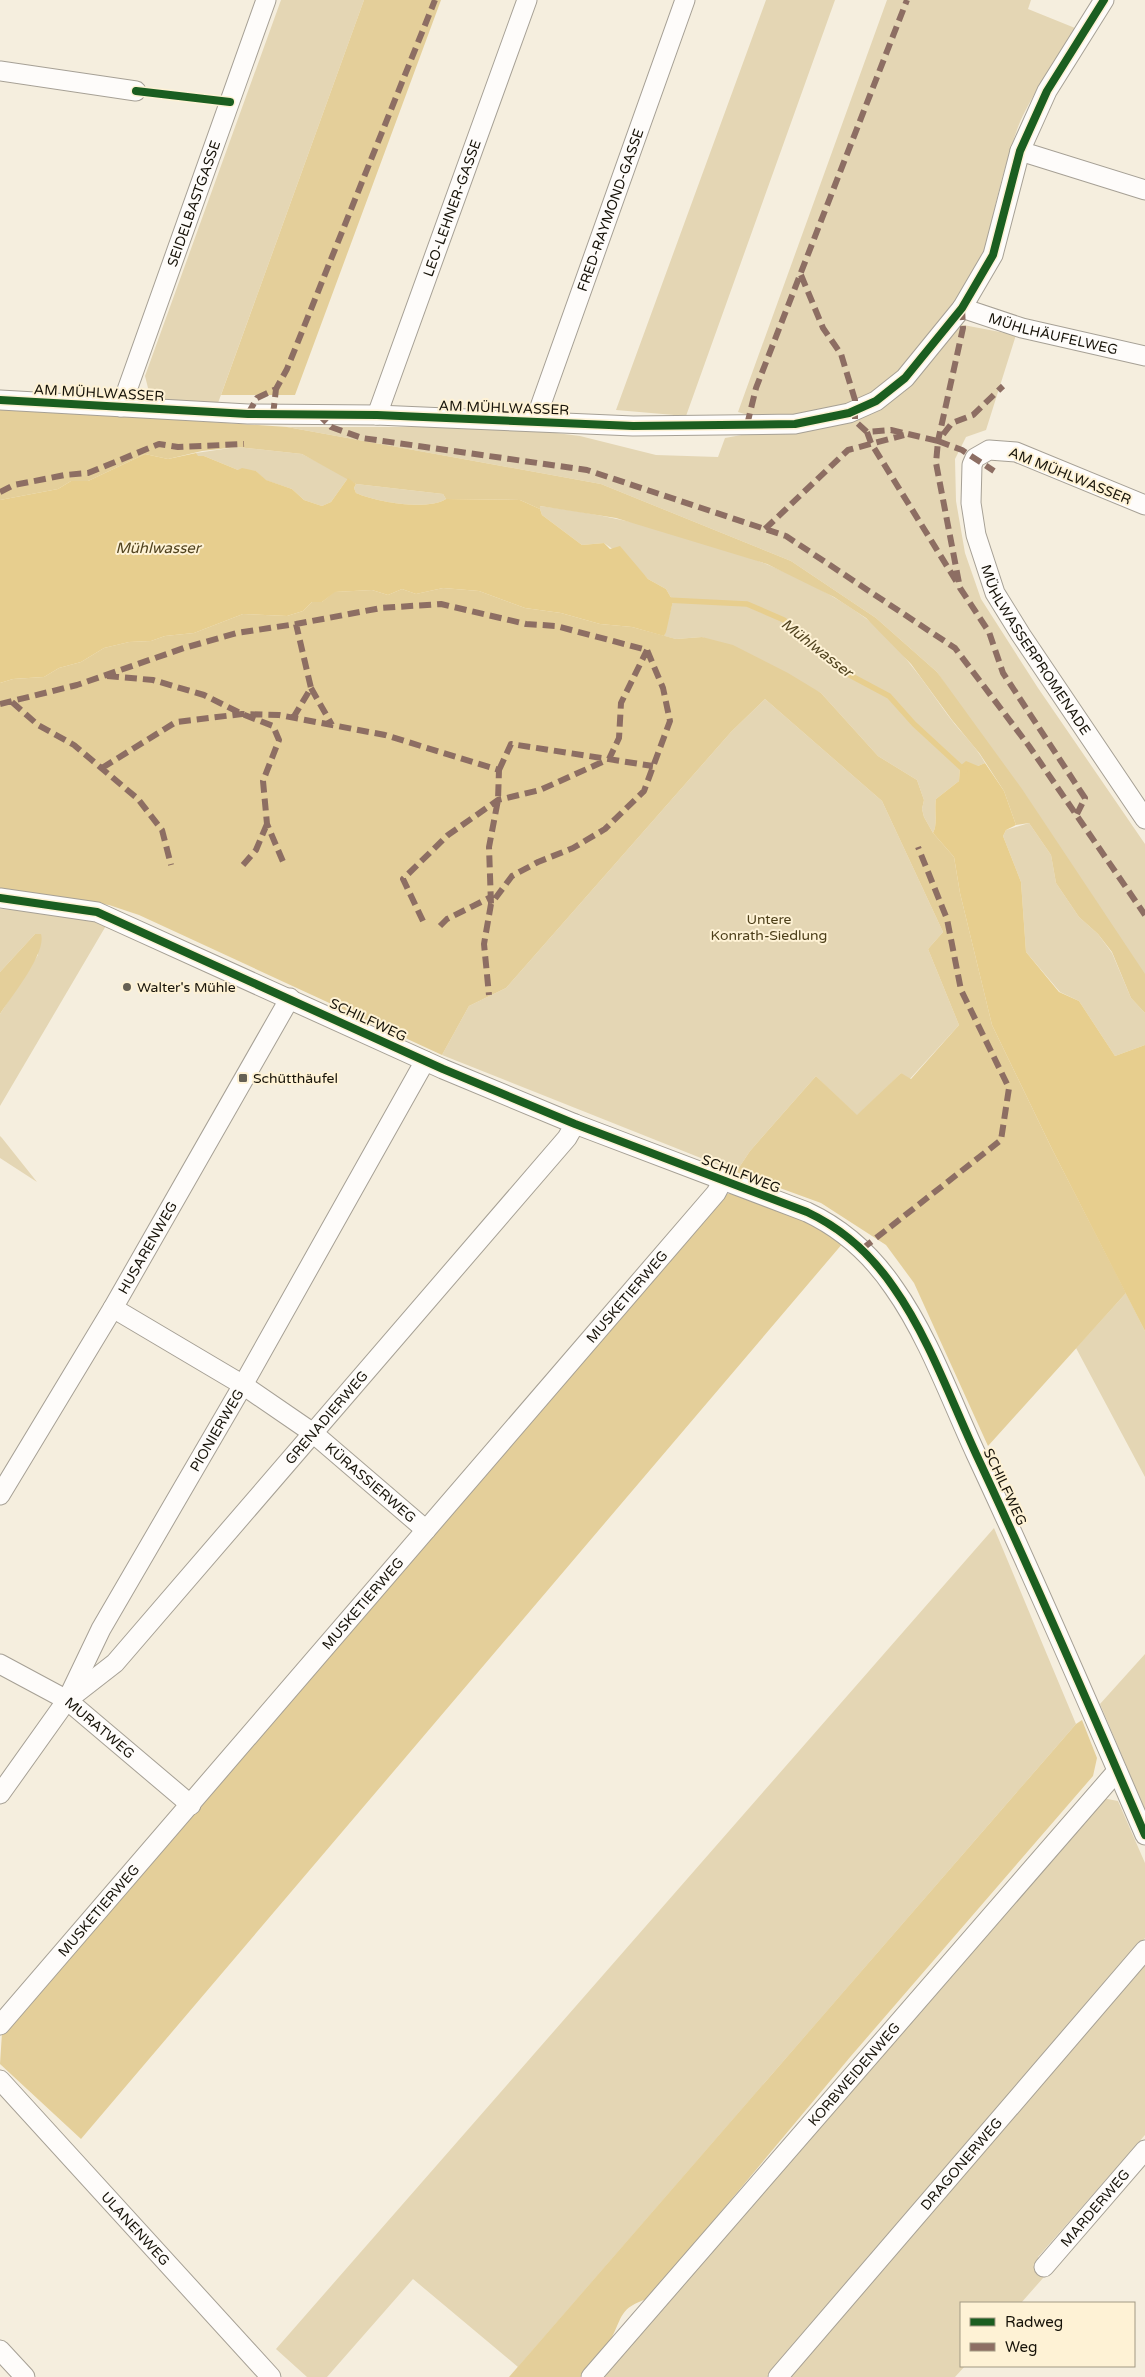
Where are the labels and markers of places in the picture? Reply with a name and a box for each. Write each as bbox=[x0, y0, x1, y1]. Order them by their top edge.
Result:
place label: Walter's Mühle bbox=[137, 979, 236, 996]
marker: Walter's Mühle bbox=[121, 981, 133, 993]
place label: Schütthäufel bbox=[253, 1070, 338, 1087]
marker: Schütthäufel bbox=[237, 1072, 249, 1084]

